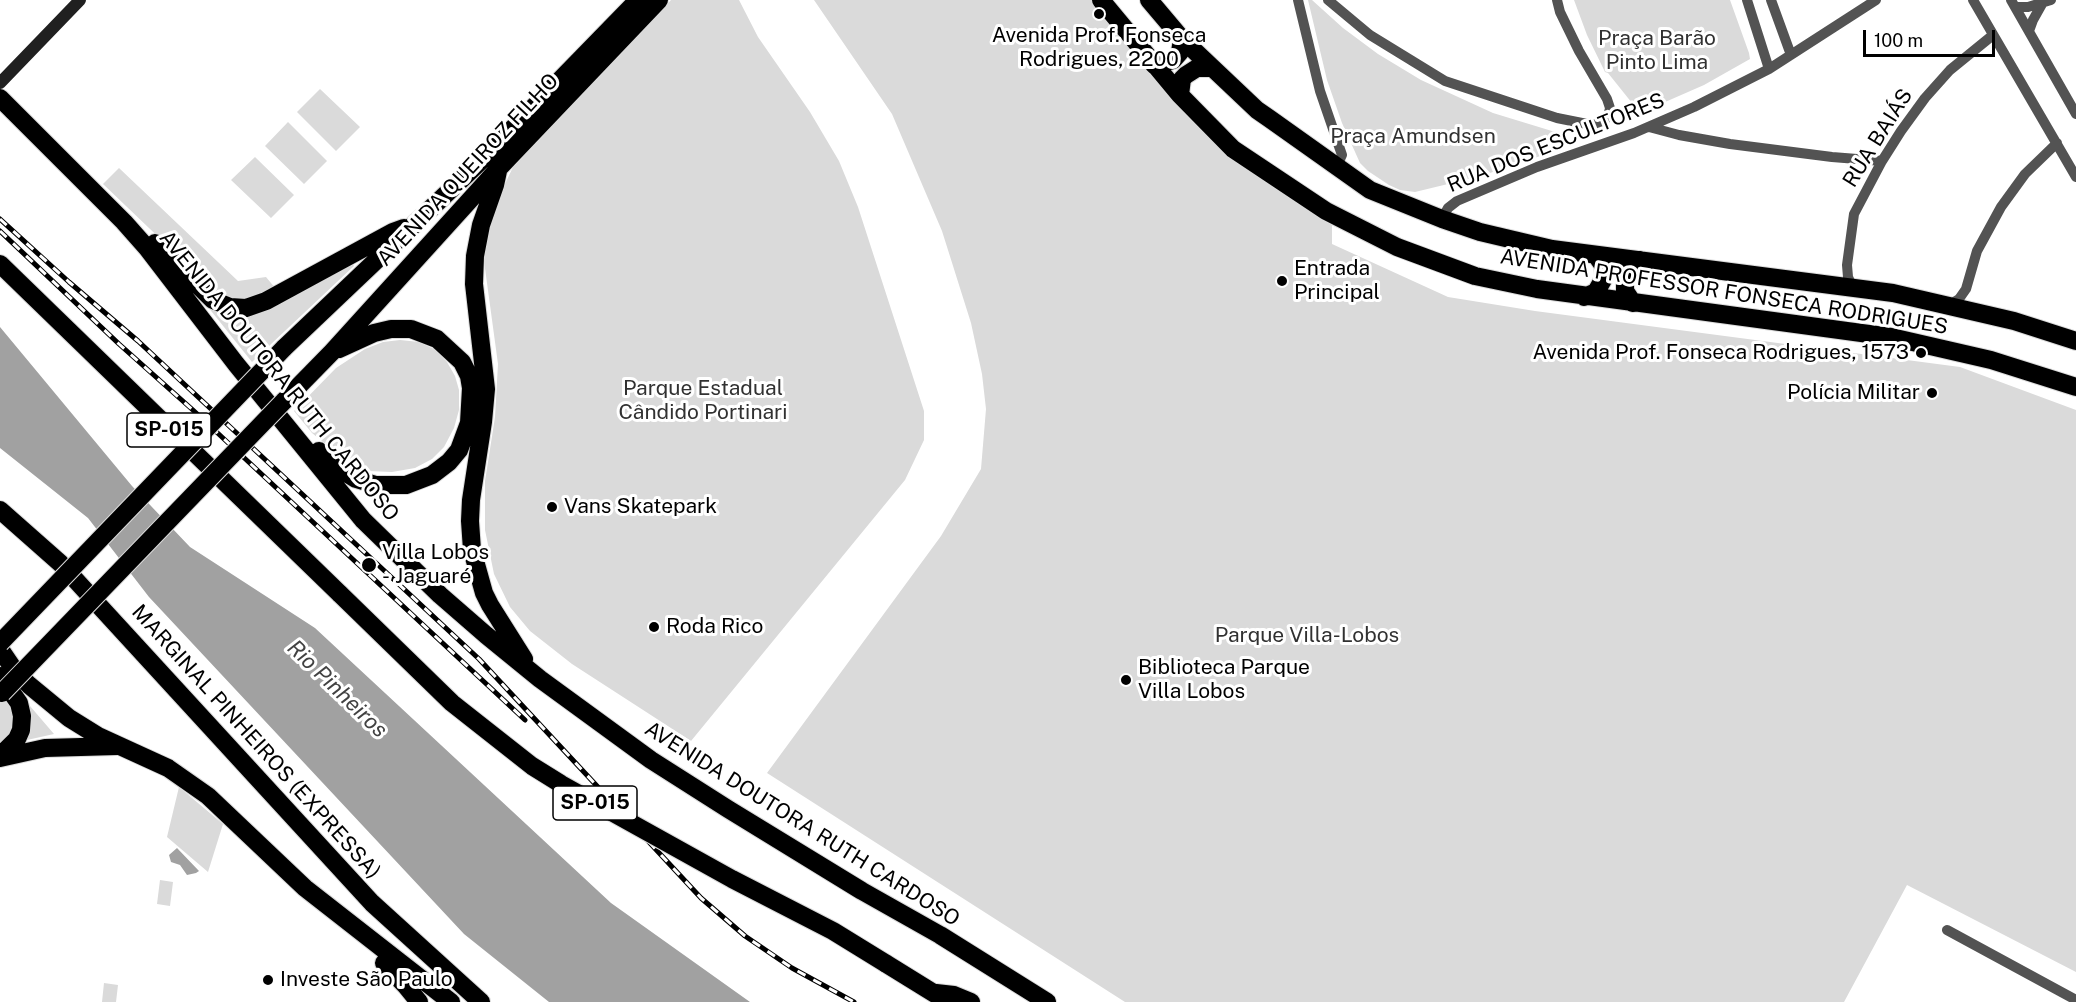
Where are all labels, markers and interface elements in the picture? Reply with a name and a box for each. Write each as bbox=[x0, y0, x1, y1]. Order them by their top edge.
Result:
marker: Avenida Prof. Fonseca Rodrigues, 2200 bbox=[1092, 7, 1106, 21]
scale bar bbox=[1866, 18, 1998, 56]
place label: Avenida Prof. Fonseca Rodrigues, 2200 bbox=[992, 23, 1206, 73]
park label: Praça Barão Pinto Lima bbox=[1598, 26, 1716, 76]
text: 100 m bbox=[1874, 30, 1923, 51]
street label: AVENIDA QUEIROZ FILHO bbox=[372, 68, 564, 272]
street label: RUA BAIÁS bbox=[1838, 84, 1918, 192]
street label: RUA DOS ESCULTORES bbox=[1444, 88, 1668, 198]
park label: Praça Amundsen bbox=[1330, 124, 1496, 150]
street label: AVENIDA DOUTORA RUTH CARDOSO bbox=[154, 226, 404, 526]
street label: AVENIDA PROFESSOR FONSECA RODRIGUES bbox=[1498, 244, 1950, 340]
place label: Entrada Principal bbox=[1294, 256, 1380, 306]
marker: Entrada Principal bbox=[1275, 274, 1289, 288]
place label: Avenida Prof. Fonseca Rodrigues, 1573 bbox=[1533, 340, 1909, 366]
marker: Avenida Prof. Fonseca Rodrigues, 1573 bbox=[1914, 346, 1928, 360]
park label: Parque Estadual Cândido Portinari bbox=[619, 376, 787, 426]
place label: Polícia Militar bbox=[1787, 380, 1920, 406]
marker: Polícia Militar bbox=[1925, 386, 1939, 400]
road number: SP-015 bbox=[127, 413, 211, 447]
place label: Vans Skatepark bbox=[564, 494, 717, 520]
marker: Vans Skatepark bbox=[545, 500, 559, 514]
place label: Villa Lobos - Jaguaré bbox=[382, 540, 489, 590]
marker: Villa Lobos - Jaguaré bbox=[360, 556, 378, 574]
street label: MARGINAL PINHEIROS (EXPRESSA) bbox=[126, 600, 386, 884]
place label: Roda Rico bbox=[666, 614, 763, 640]
marker: Roda Rico bbox=[647, 620, 661, 634]
park label: Parque Villa-Lobos bbox=[1215, 623, 1399, 649]
water label: Rio Pinheiros bbox=[281, 635, 393, 743]
place label: Biblioteca Parque Villa Lobos bbox=[1138, 655, 1310, 705]
marker: Biblioteca Parque Villa Lobos bbox=[1119, 673, 1133, 687]
street label: AVENIDA DOUTORA RUTH CARDOSO bbox=[640, 716, 964, 932]
road number: SP-015 bbox=[553, 786, 637, 820]
place label: Investe São Paulo bbox=[280, 967, 453, 993]
marker: Investe São Paulo bbox=[261, 973, 275, 987]

